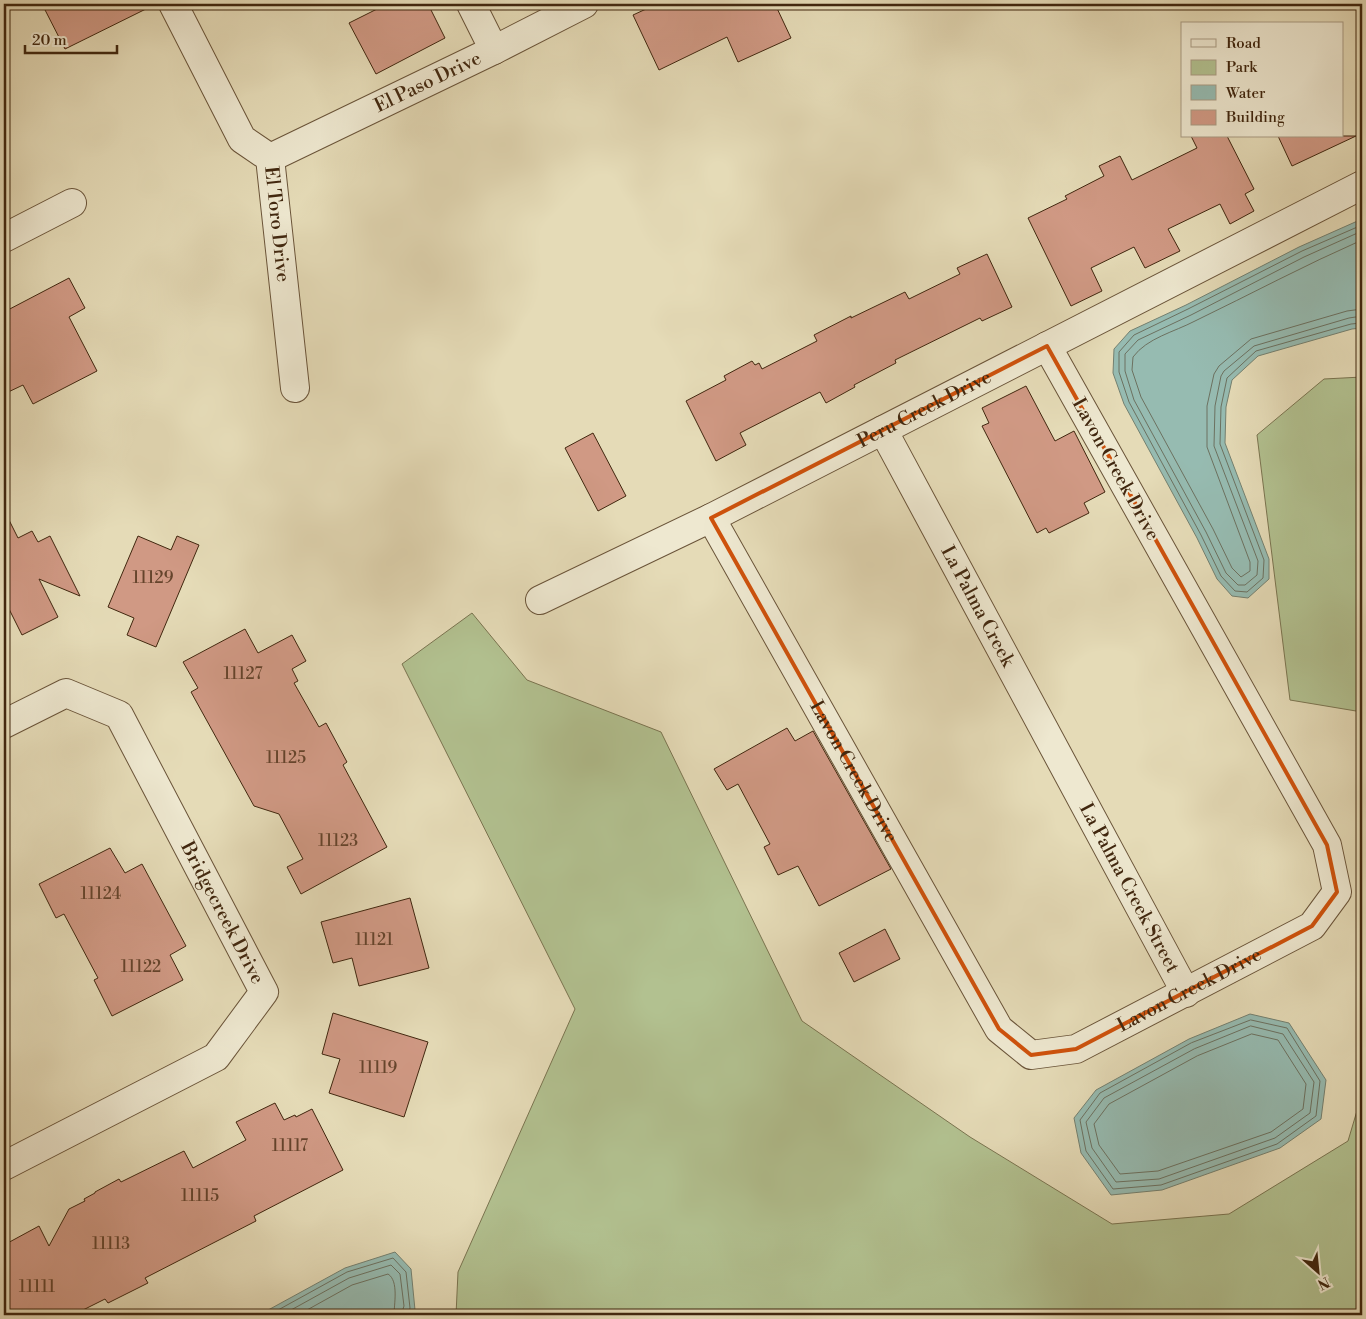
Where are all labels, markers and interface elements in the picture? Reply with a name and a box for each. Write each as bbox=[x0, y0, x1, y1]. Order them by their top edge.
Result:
scale bar bbox=[25, 22, 118, 54]
legend bbox=[1181, 22, 1344, 138]
text: 20 m bbox=[32, 31, 67, 50]
text: Road bbox=[1226, 34, 1261, 53]
street label: El Paso Drive bbox=[370, 46, 485, 118]
text: Park bbox=[1226, 58, 1258, 77]
text: Water bbox=[1225, 84, 1266, 103]
text: Building bbox=[1225, 108, 1285, 127]
street label: El Toro Drive bbox=[259, 165, 295, 283]
street label: Peru Creek Drive bbox=[853, 365, 995, 453]
street label: Lavon Creek Drive bbox=[1067, 393, 1165, 545]
street label: La Palma Creek bbox=[935, 541, 1021, 672]
house number: 11129 bbox=[133, 568, 174, 588]
house number: 11127 bbox=[223, 664, 263, 684]
street label: Lavon Creek Drive bbox=[804, 696, 904, 847]
house number: 11125 bbox=[266, 748, 306, 768]
street label: La Palma Creek Street bbox=[1074, 799, 1185, 977]
house number: 11123 bbox=[318, 831, 358, 851]
street label: Bridgecreek Drive bbox=[175, 837, 270, 988]
house number: 11124 bbox=[81, 884, 122, 904]
house number: 11121 bbox=[355, 930, 393, 950]
street label: Lavon Creek Drive bbox=[1113, 942, 1266, 1037]
house number: 11122 bbox=[121, 957, 161, 977]
house number: 11119 bbox=[359, 1058, 397, 1078]
house number: 11117 bbox=[272, 1136, 308, 1156]
house number: 11115 bbox=[181, 1186, 219, 1206]
house number: 11113 bbox=[92, 1234, 130, 1254]
north arrow bbox=[1294, 1246, 1344, 1296]
text: N bbox=[1314, 1272, 1332, 1293]
house number: 11111 bbox=[19, 1277, 55, 1297]

